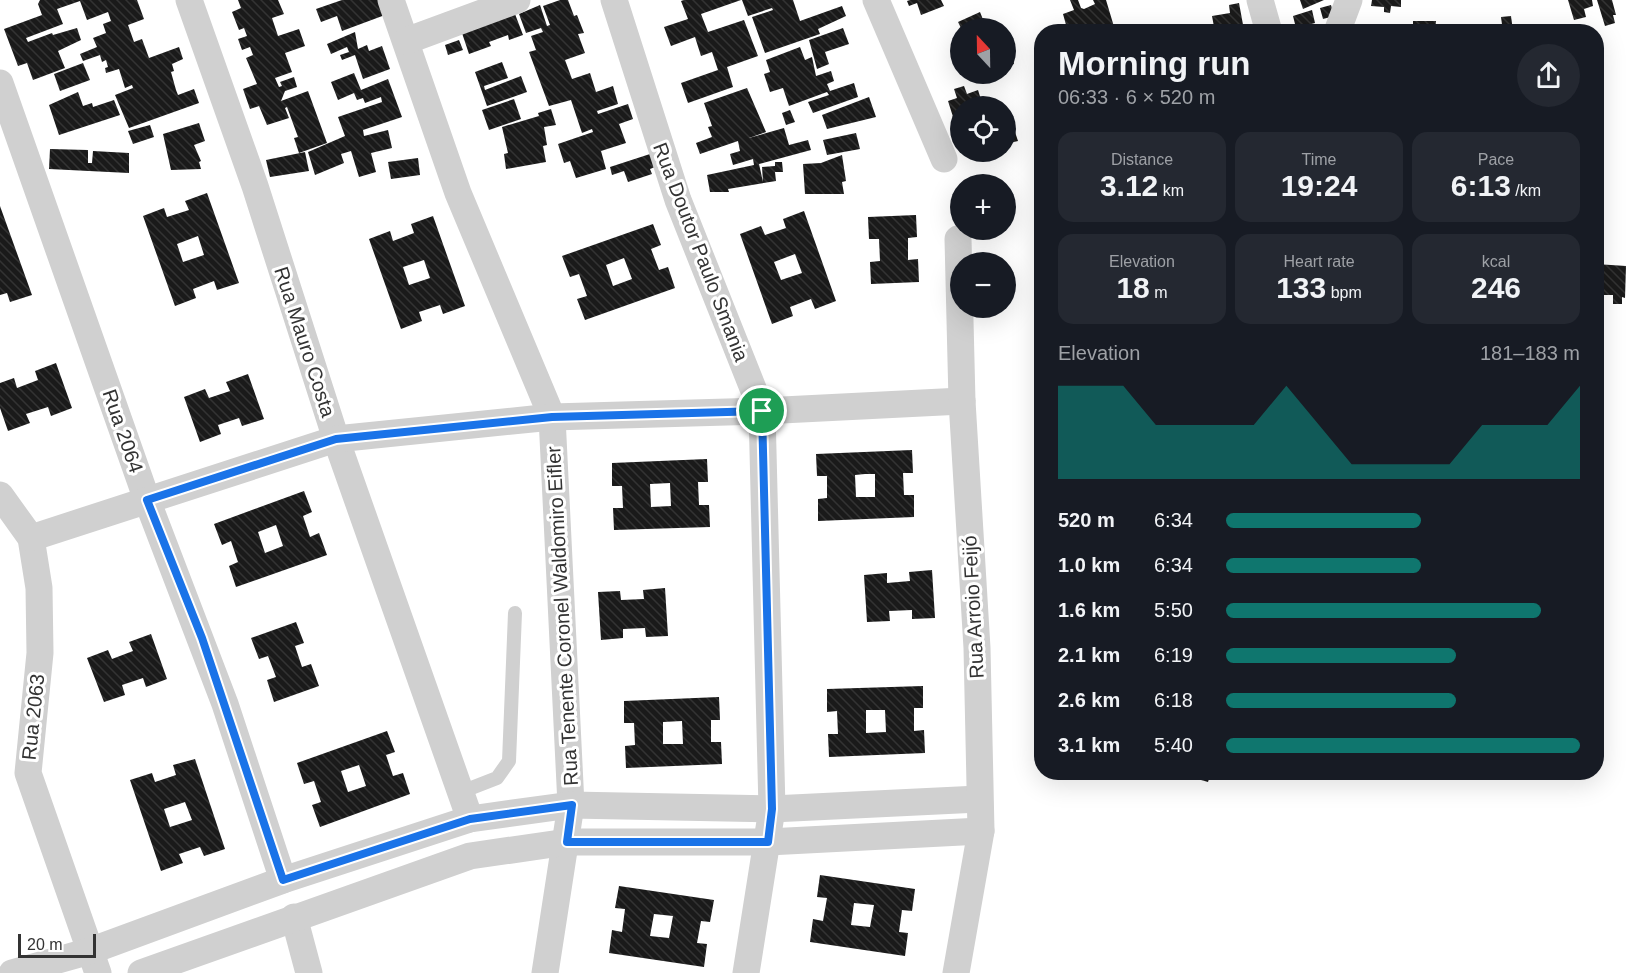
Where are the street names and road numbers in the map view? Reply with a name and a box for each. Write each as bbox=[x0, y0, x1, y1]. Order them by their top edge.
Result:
street label: Rua Doutor Paulo Smania bbox=[649, 140, 753, 365]
street label: Rua Mauro Costa bbox=[270, 264, 340, 421]
street label: Rua 2064 bbox=[98, 386, 148, 476]
street label: Rua Tenente Coronel Waldomiro Eifler bbox=[542, 445, 582, 786]
street label: Rua Arroio Feijó bbox=[958, 535, 988, 679]
street label: Rua 2063 bbox=[18, 673, 48, 761]

